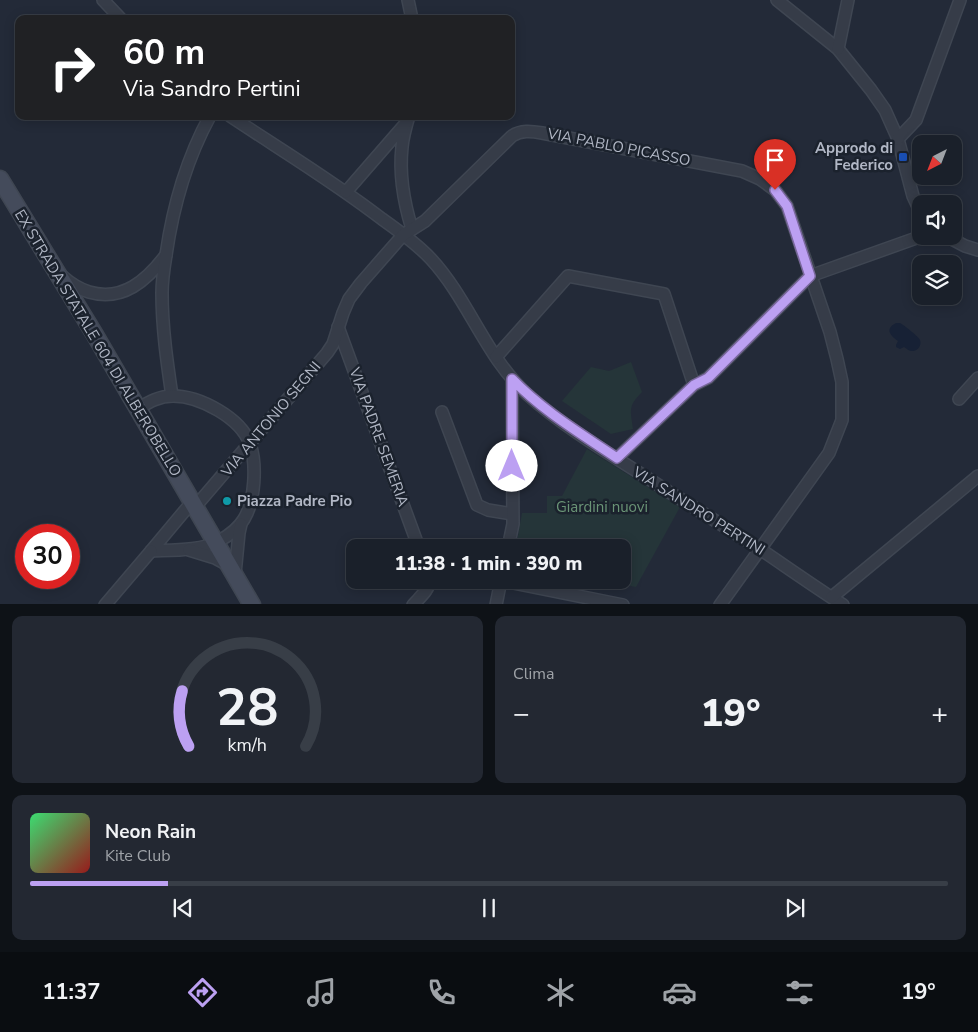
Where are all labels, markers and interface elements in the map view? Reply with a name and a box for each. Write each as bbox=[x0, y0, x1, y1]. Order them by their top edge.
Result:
text: 60 m bbox=[123, 29, 205, 76]
icon: right bbox=[40, 35, 105, 100]
text: Via Sandro Pertini bbox=[123, 74, 301, 104]
street label: VIA PABLO PICASSO bbox=[545, 123, 692, 171]
north arrow bbox=[912, 135, 962, 185]
map controls bbox=[912, 135, 962, 305]
place label: Approdo di Federico bbox=[815, 138, 893, 175]
pin bbox=[754, 139, 796, 190]
icon: arrive bbox=[761, 146, 789, 174]
marker: Approdo di Federico bbox=[897, 151, 909, 163]
button: sound bbox=[912, 195, 962, 245]
street label: EX STRADA STATALE 604 DI ALBEROBELLO bbox=[10, 206, 186, 480]
button: layers bbox=[912, 255, 962, 305]
street label: VIA ANTONIO SEGNI bbox=[216, 357, 325, 482]
street label: VIA PADRE SEMERIA bbox=[344, 364, 413, 509]
position arrow bbox=[485, 439, 537, 491]
street label: VIA SANDRO PERTINI bbox=[628, 462, 769, 560]
place label: Piazza Padre Pio bbox=[237, 491, 352, 511]
marker: Piazza Padre Pio bbox=[221, 495, 233, 507]
park label: Giardini nuovi bbox=[556, 497, 648, 517]
speed limit sign: 30 bbox=[15, 524, 80, 589]
text: 11:38 · 1 min · 390 m bbox=[395, 551, 582, 577]
text: Clima bbox=[513, 663, 554, 685]
text: 28 bbox=[216, 672, 279, 743]
text: 19° bbox=[700, 688, 761, 739]
text: − bbox=[513, 695, 530, 733]
text: + bbox=[931, 695, 948, 733]
text: km/h bbox=[228, 733, 267, 757]
text: Neon Rain bbox=[105, 819, 196, 845]
text: Kite Club bbox=[105, 845, 171, 867]
icon: previous bbox=[169, 894, 197, 922]
icon: pause bbox=[475, 894, 503, 922]
icon: next bbox=[781, 894, 809, 922]
icon: directions bbox=[185, 975, 220, 1010]
icon: music bbox=[304, 975, 339, 1010]
icon: phone bbox=[424, 975, 459, 1010]
icon: climate bbox=[543, 975, 578, 1010]
icon: car bbox=[662, 975, 697, 1010]
icon: filters bbox=[782, 975, 817, 1010]
text: 11:37 bbox=[42, 977, 100, 1007]
text: 19° bbox=[901, 977, 936, 1007]

